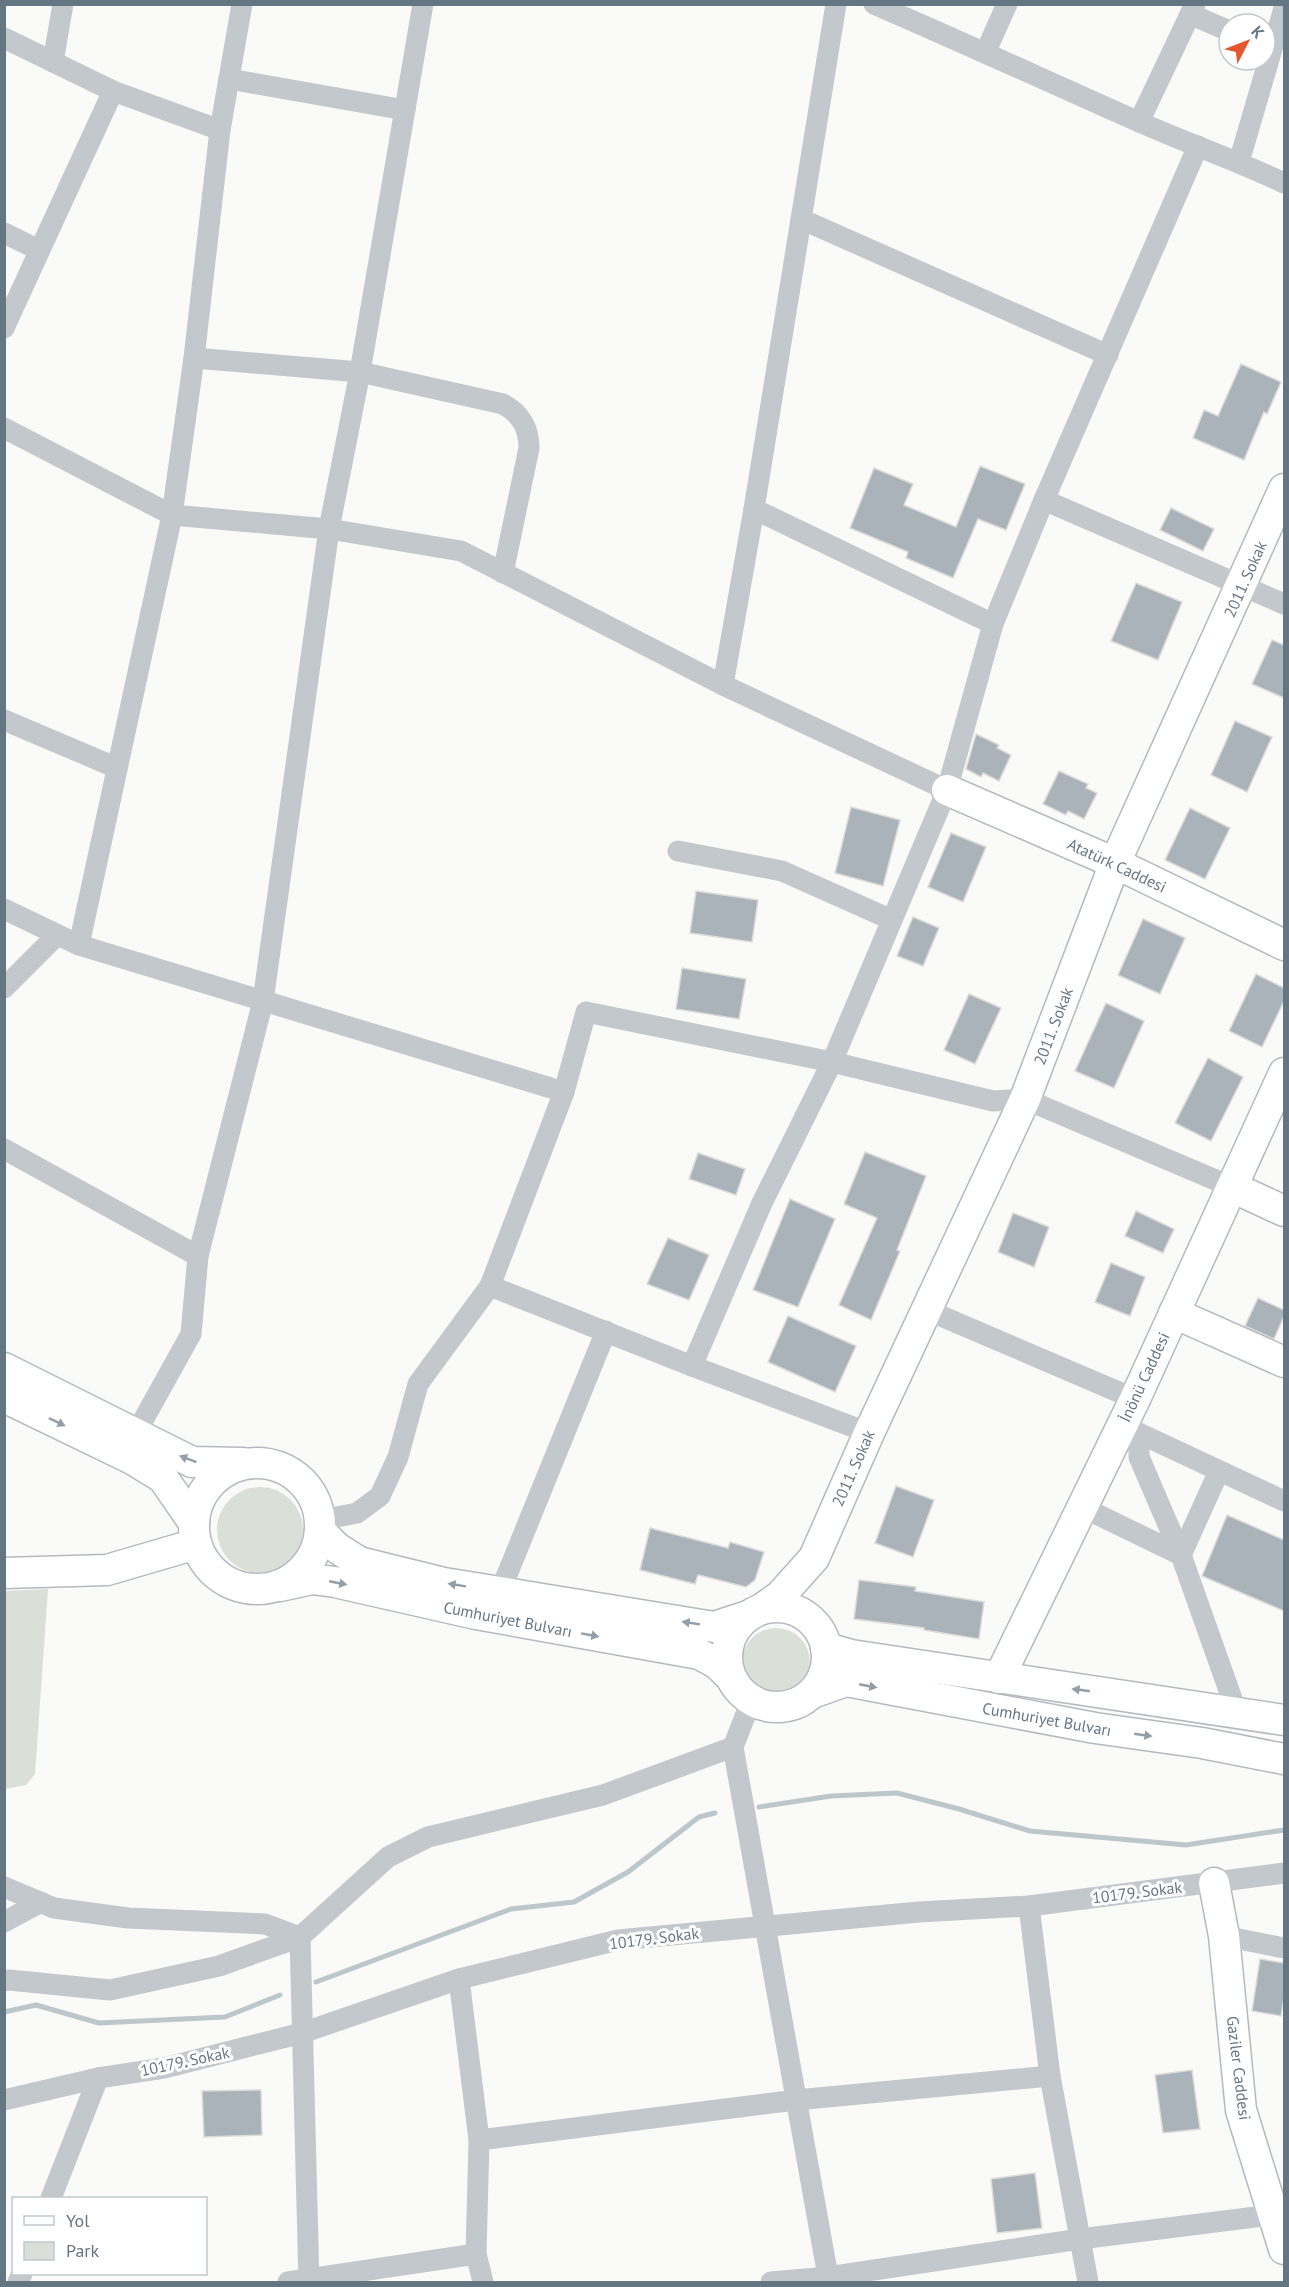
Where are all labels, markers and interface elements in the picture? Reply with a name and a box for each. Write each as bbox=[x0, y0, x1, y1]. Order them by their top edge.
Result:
north arrow bbox=[1217, 12, 1277, 72]
text: K bbox=[1247, 22, 1269, 42]
street label: 2011. Sokak bbox=[1219, 537, 1271, 620]
street label: Atatürk Caddesi bbox=[1064, 833, 1170, 897]
street label: 2011. Sokak bbox=[1029, 984, 1077, 1068]
street label: İnönü Caddesi bbox=[1114, 1329, 1174, 1425]
one-way arrow bbox=[48, 1417, 66, 1427]
street label: 2011. Sokak bbox=[827, 1426, 879, 1509]
one-way arrow bbox=[179, 1453, 197, 1463]
one-way arrow bbox=[328, 1579, 347, 1588]
one-way arrow bbox=[448, 1581, 467, 1590]
street label: Cumhuriyet Bulvarı bbox=[442, 1597, 574, 1641]
one-way arrow bbox=[682, 1619, 701, 1628]
one-way arrow bbox=[581, 1630, 600, 1639]
one-way arrow bbox=[859, 1682, 878, 1691]
one-way arrow bbox=[1072, 1686, 1091, 1695]
street label: Cumhuriyet Bulvarı bbox=[981, 1698, 1113, 1740]
one-way arrow bbox=[1134, 1730, 1153, 1740]
street label: 10179. Sokak bbox=[1091, 1877, 1183, 1907]
street label: 10179. Sokak bbox=[608, 1923, 700, 1953]
street label: Gaziler Caddesi bbox=[1223, 2015, 1255, 2121]
street label: 10179. Sokak bbox=[139, 2042, 232, 2080]
legend bbox=[12, 2197, 207, 2275]
text: Yol bbox=[66, 2209, 90, 2232]
text: Park bbox=[66, 2239, 99, 2262]

